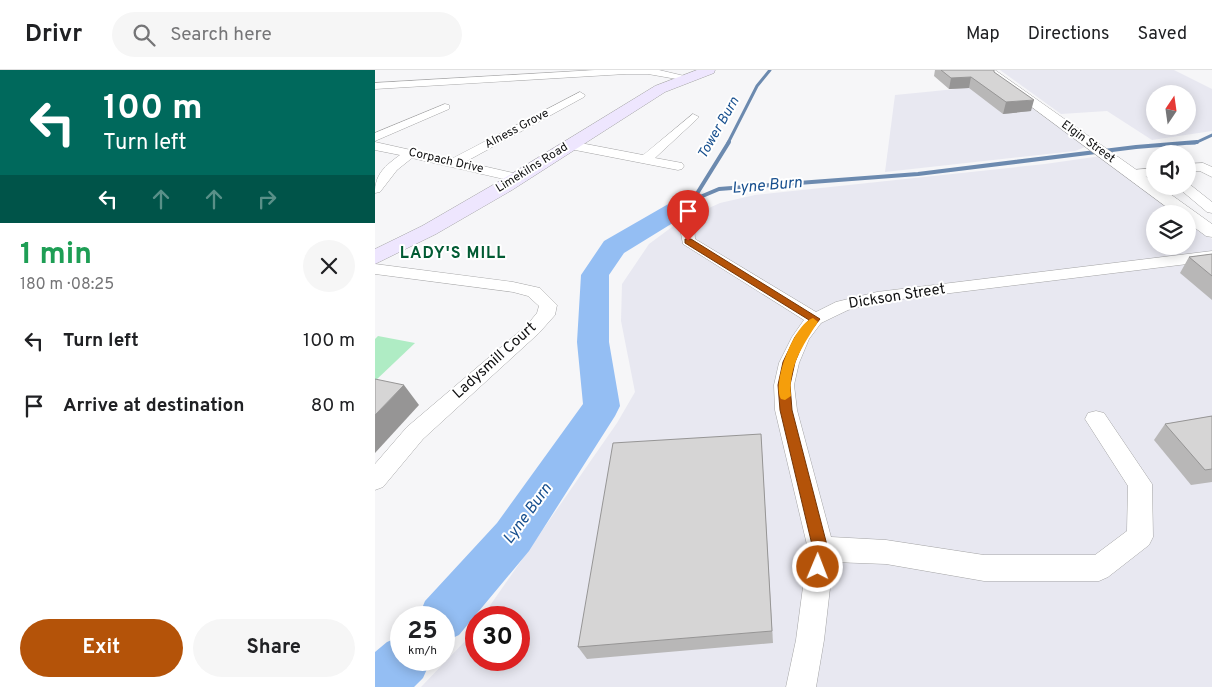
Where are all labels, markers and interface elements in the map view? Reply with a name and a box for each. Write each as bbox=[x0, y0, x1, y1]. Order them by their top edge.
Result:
search box bbox=[112, 12, 462, 57]
text: Drivr bbox=[25, 20, 82, 50]
icon: search bbox=[130, 21, 158, 49]
text: Search here bbox=[170, 23, 272, 47]
text: Map bbox=[966, 23, 1000, 46]
text: Directions bbox=[1028, 23, 1110, 46]
text: Saved bbox=[1138, 23, 1187, 46]
north arrow bbox=[1146, 85, 1196, 135]
map controls bbox=[1146, 85, 1196, 255]
text: 100 m bbox=[103, 87, 203, 131]
icon: left bbox=[20, 90, 85, 155]
water label: Tower Burn bbox=[694, 94, 744, 162]
street label: Alness Grove bbox=[482, 105, 552, 153]
street label: Elgin Street bbox=[1058, 117, 1118, 167]
text: Turn left bbox=[103, 130, 186, 157]
street label: Limekilns Road bbox=[493, 139, 571, 197]
street label: Corpach Drive bbox=[407, 145, 485, 177]
button: sound bbox=[1146, 145, 1196, 195]
water label: Lyne Burn bbox=[731, 173, 803, 199]
icon: left bbox=[94, 185, 122, 213]
icon: ahead bbox=[147, 185, 175, 213]
icon: ahead bbox=[200, 185, 228, 213]
icon: right bbox=[253, 185, 281, 213]
pin bbox=[667, 190, 709, 241]
icon: arrive bbox=[674, 197, 702, 225]
button: layers bbox=[1146, 205, 1196, 255]
text: 1 min bbox=[20, 237, 92, 274]
button: close bbox=[303, 240, 355, 292]
district label: LADY'S MILL bbox=[400, 244, 506, 264]
text: 180 m · 08:25 bbox=[20, 275, 114, 295]
street label: Dickson Street bbox=[847, 280, 947, 314]
street label: Ladysmill Court bbox=[449, 318, 541, 404]
icon: left bbox=[20, 327, 48, 355]
text: Turn left bbox=[63, 329, 139, 353]
text: 100 m bbox=[303, 329, 355, 353]
icon: arrive bbox=[20, 392, 48, 420]
text: Arrive at destination bbox=[63, 394, 244, 418]
text: 80 m bbox=[311, 394, 355, 418]
water label: Lyne Burn bbox=[499, 479, 557, 548]
position arrow bbox=[791, 540, 843, 592]
speed limit sign: 30 bbox=[465, 606, 530, 671]
text: 25 bbox=[407, 616, 438, 648]
button: Exit bbox=[20, 619, 183, 677]
button: Share bbox=[193, 619, 355, 677]
text: km/h bbox=[408, 643, 437, 659]

